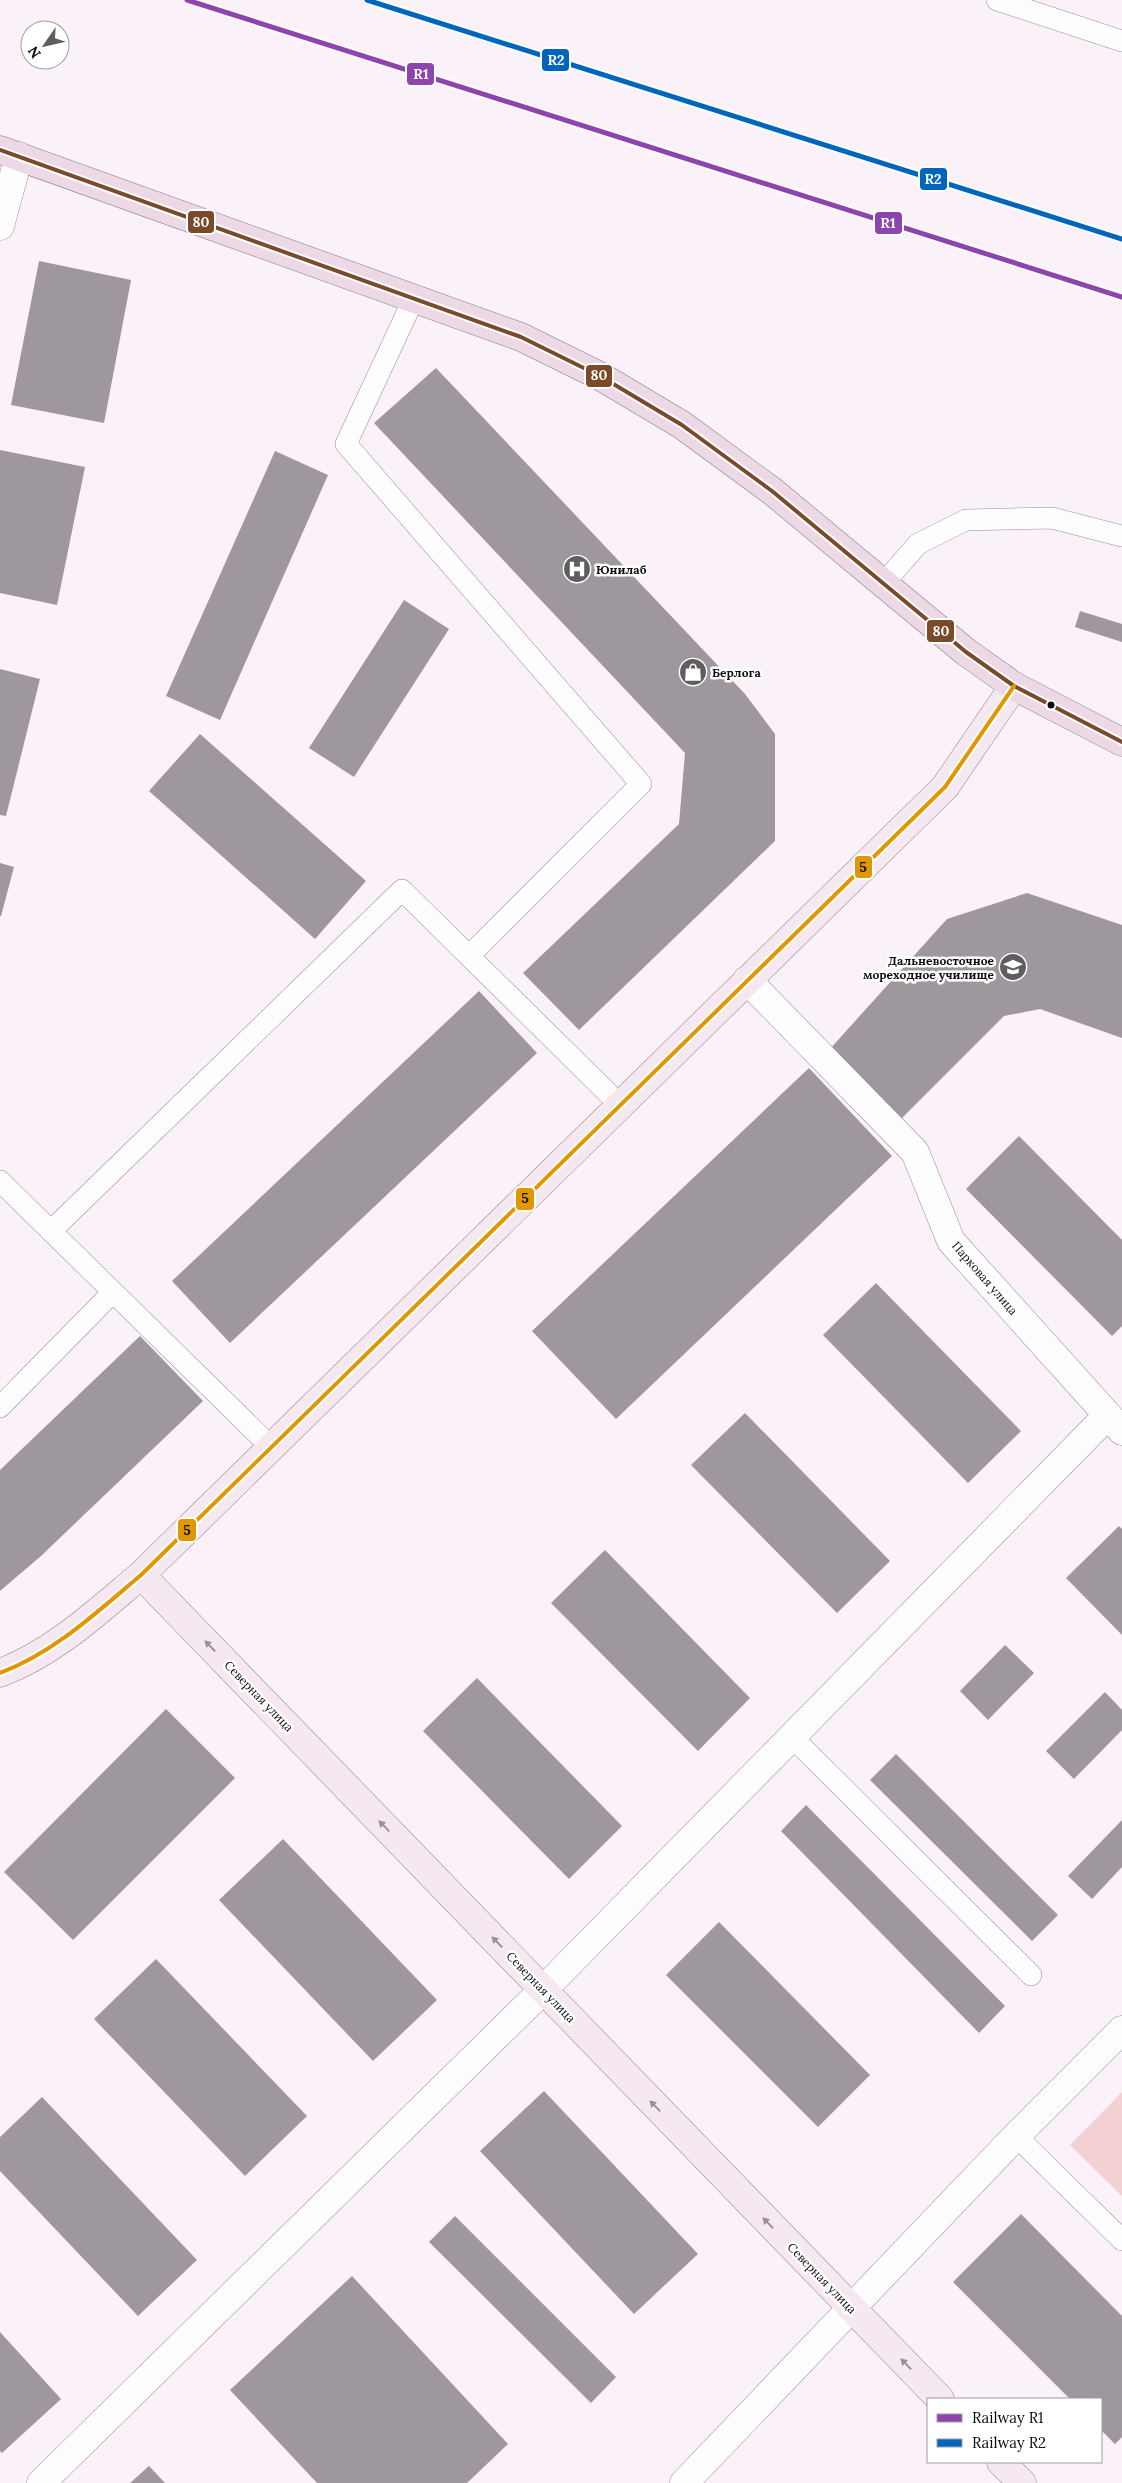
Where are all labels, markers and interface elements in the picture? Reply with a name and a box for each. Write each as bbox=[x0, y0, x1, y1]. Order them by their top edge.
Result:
north arrow bbox=[20, 20, 70, 70]
text: N bbox=[24, 43, 45, 62]
line badge: R2 bbox=[541, 48, 570, 72]
text: R2 bbox=[547, 51, 565, 69]
line badge: R1 bbox=[406, 62, 435, 86]
text: R1 bbox=[413, 65, 429, 83]
line badge: R2 bbox=[919, 167, 948, 191]
text: R2 bbox=[924, 170, 942, 188]
line badge: 80 bbox=[187, 210, 215, 234]
line badge: R1 bbox=[874, 211, 903, 235]
text: 80 bbox=[193, 213, 210, 231]
text: R1 bbox=[880, 214, 896, 232]
line badge: 80 bbox=[585, 364, 613, 388]
text: 80 bbox=[591, 366, 608, 384]
hospital icon: Юнилаб bbox=[562, 554, 592, 584]
place label: Юнилаб bbox=[596, 562, 647, 577]
line badge: 80 bbox=[926, 619, 955, 643]
text: 80 bbox=[933, 622, 950, 640]
shop icon: Берлога bbox=[678, 657, 708, 687]
place label: Берлога bbox=[712, 665, 761, 680]
unlabelled marker bbox=[1046, 700, 1056, 710]
line badge: 5 bbox=[854, 855, 873, 879]
text: 5 bbox=[859, 858, 867, 876]
school or university icon: Дальневосточное мореходное училище bbox=[998, 952, 1028, 982]
place label: Дальневосточное мореходное училище bbox=[863, 953, 995, 982]
line badge: 5 bbox=[515, 1187, 535, 1211]
text: 5 bbox=[521, 1189, 529, 1207]
street label: Парковая улица bbox=[949, 1238, 1021, 1318]
line badge: 5 bbox=[177, 1518, 197, 1542]
text: 5 bbox=[183, 1521, 191, 1539]
one-way arrow bbox=[205, 1640, 217, 1652]
street label: Северная улица bbox=[221, 1657, 297, 1735]
one-way arrow bbox=[378, 1820, 390, 1832]
one-way arrow bbox=[491, 1937, 503, 1949]
street label: Северная улица bbox=[503, 1948, 579, 2026]
one-way arrow bbox=[650, 2100, 662, 2112]
one-way arrow bbox=[763, 2217, 775, 2229]
street label: Северная улица bbox=[784, 2239, 860, 2317]
one-way arrow bbox=[900, 2359, 912, 2371]
legend bbox=[927, 2398, 1102, 2463]
text: Railway R1 bbox=[972, 2408, 1044, 2427]
text: Railway R2 bbox=[972, 2433, 1046, 2452]

